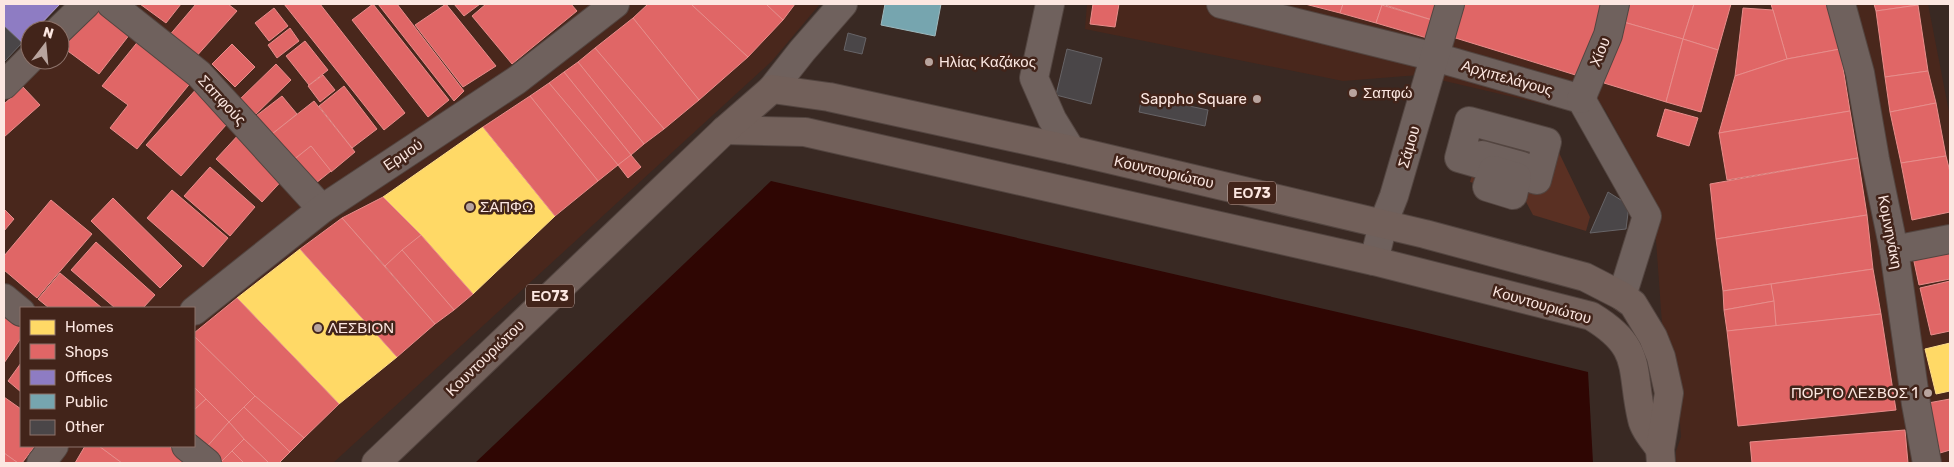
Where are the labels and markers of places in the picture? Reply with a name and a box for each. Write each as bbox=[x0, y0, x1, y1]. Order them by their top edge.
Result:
place label: Ηλίας Καζάκος bbox=[939, 53, 1036, 71]
marker: Ηλίας Καζάκος bbox=[923, 56, 935, 68]
place label: Σαπφώ bbox=[1363, 84, 1413, 102]
marker: Σαπφώ bbox=[1347, 87, 1359, 99]
place label: Sappho Square bbox=[1141, 90, 1247, 108]
marker: Sappho Square bbox=[1251, 93, 1263, 105]
place label: ΣΑΠΦΩ bbox=[480, 198, 533, 216]
marker: ΣΑΠΦΩ bbox=[464, 201, 476, 213]
place label: ΛΕΣΒΙΟΝ bbox=[328, 319, 394, 337]
marker: ΛΕΣΒΙΟΝ bbox=[312, 322, 324, 334]
place label: ΠΟΡΤΟ ΛΕΣΒΟΣ 1 bbox=[1791, 384, 1918, 402]
marker: ΠΟΡΤΟ ΛΕΣΒΟΣ 1 bbox=[1922, 387, 1934, 399]

